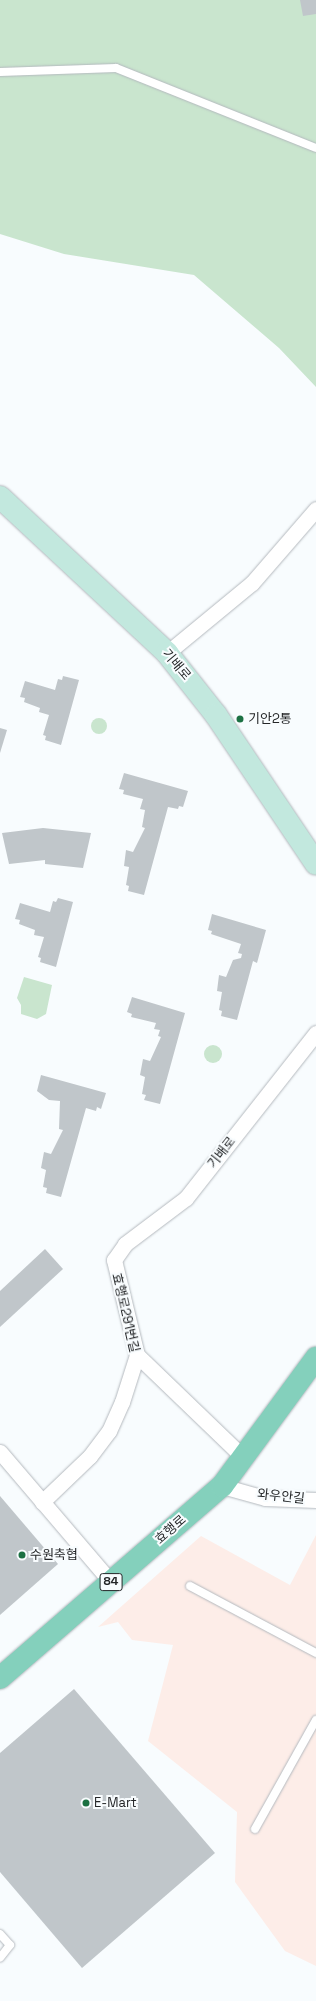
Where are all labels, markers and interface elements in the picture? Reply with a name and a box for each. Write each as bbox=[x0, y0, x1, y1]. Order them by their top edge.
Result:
street label: 기배로 bbox=[158, 646, 194, 684]
place label: 기안2통 bbox=[248, 711, 292, 727]
marker: 기안2통 bbox=[235, 714, 245, 724]
street label: 기배로 bbox=[205, 1134, 239, 1172]
street label: 효행로291번길 bbox=[108, 1272, 142, 1354]
street label: 와우안길 bbox=[256, 1487, 306, 1507]
street label: 효행로 bbox=[152, 1512, 190, 1548]
place label: 수원축협 bbox=[30, 1547, 78, 1563]
marker: 수원축협 bbox=[17, 1550, 27, 1560]
road number: 84 bbox=[99, 1572, 123, 1592]
place label: E-Mart bbox=[94, 1795, 137, 1811]
marker: E-Mart bbox=[81, 1798, 91, 1808]

